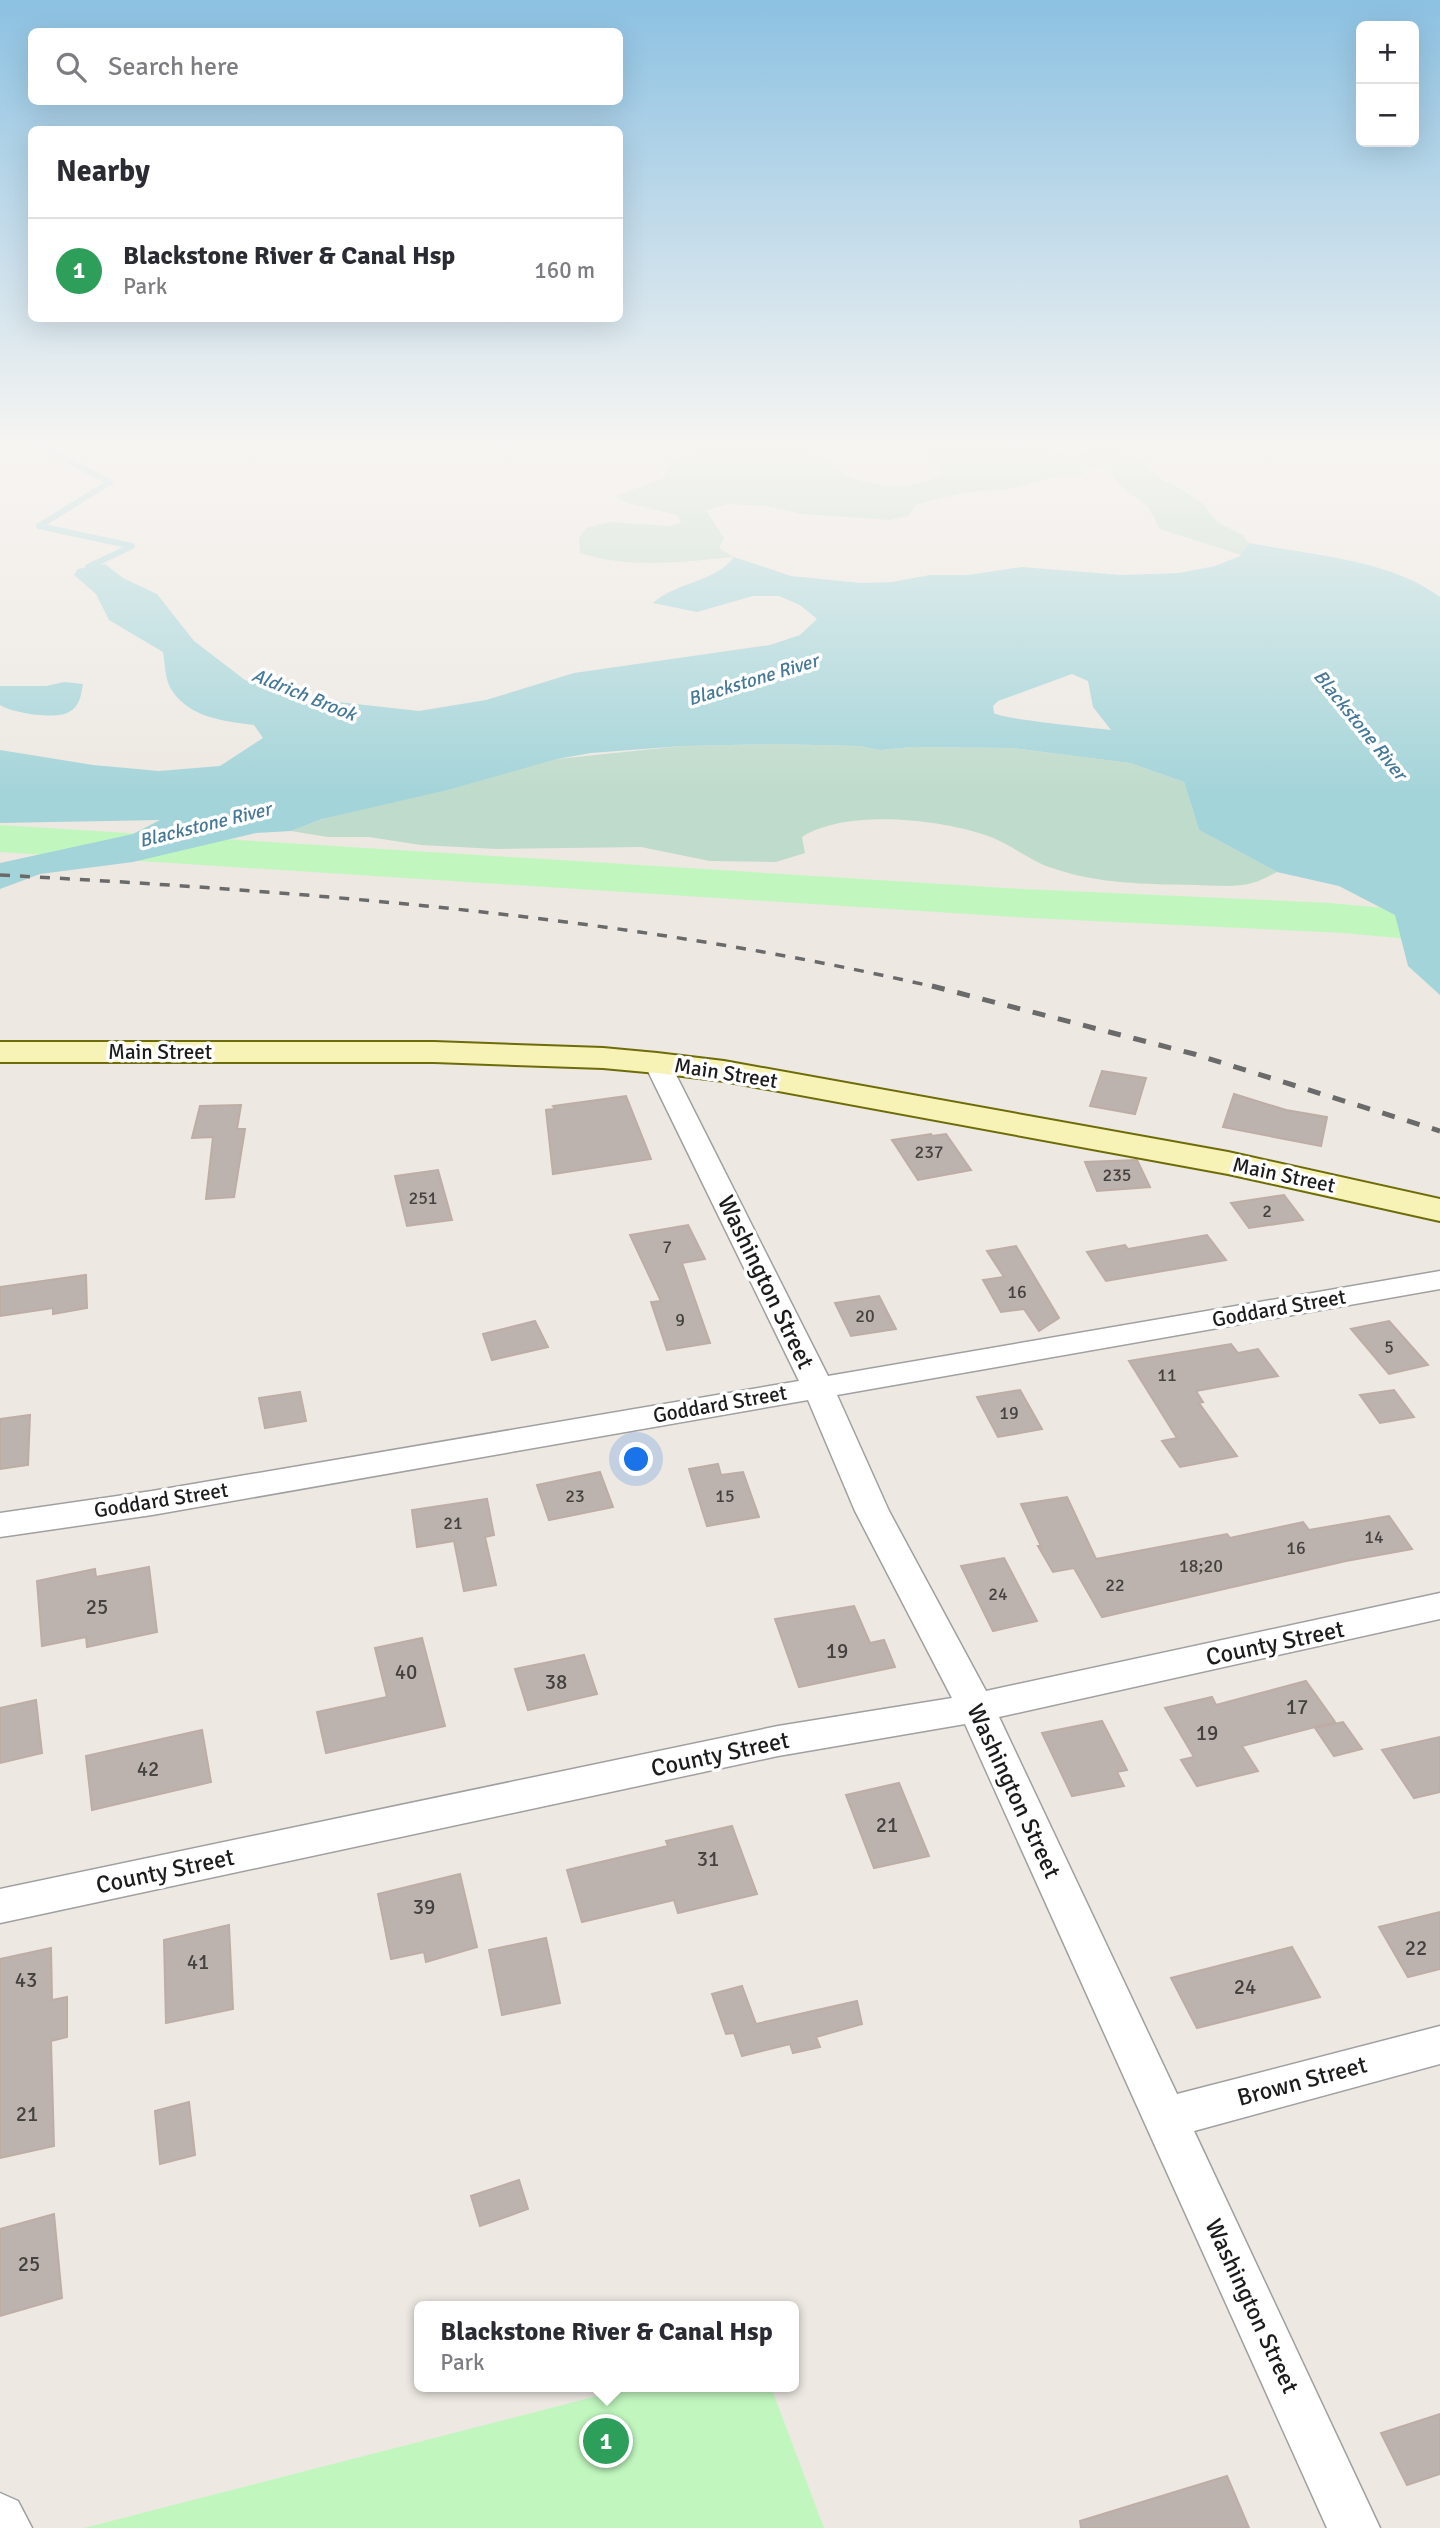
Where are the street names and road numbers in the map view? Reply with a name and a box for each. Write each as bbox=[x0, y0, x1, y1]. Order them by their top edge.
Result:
street label: Main Street bbox=[108, 1039, 212, 1065]
street label: Main Street bbox=[673, 1052, 779, 1094]
street label: Main Street bbox=[1230, 1151, 1338, 1199]
street label: Washington Street bbox=[711, 1190, 821, 1374]
street label: Goddard Street bbox=[1210, 1283, 1348, 1333]
street label: Goddard Street bbox=[651, 1379, 789, 1429]
street label: Goddard Street bbox=[92, 1477, 230, 1523]
street label: County Street bbox=[1203, 1614, 1347, 1672]
street label: Washington Street bbox=[960, 1699, 1068, 1883]
street label: County Street bbox=[648, 1725, 792, 1783]
street label: County Street bbox=[93, 1842, 237, 1900]
street label: Brown Street bbox=[1234, 2049, 1370, 2113]
street label: Washington Street bbox=[1198, 2214, 1306, 2398]

